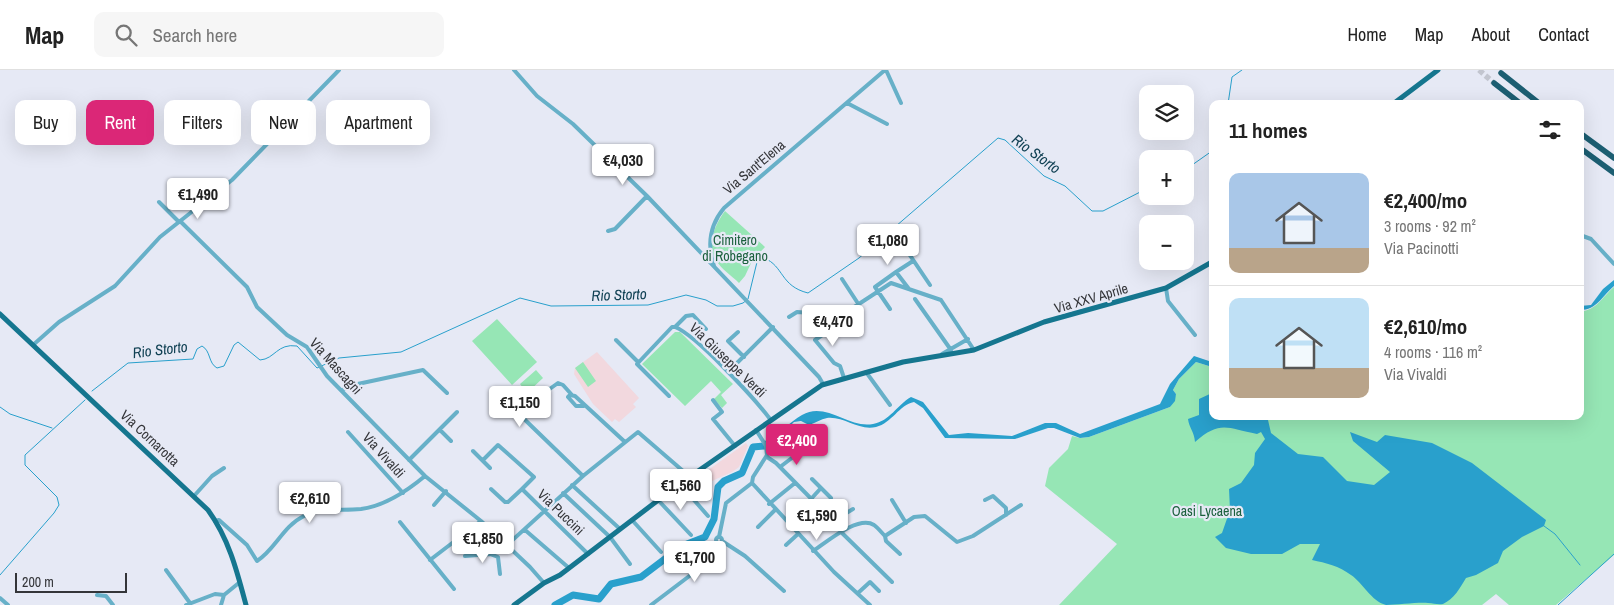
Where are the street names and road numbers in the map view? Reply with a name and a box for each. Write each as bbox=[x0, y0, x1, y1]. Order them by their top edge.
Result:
street label: Via Sant'Elena bbox=[719, 135, 789, 198]
street label: Via XXV Aprile bbox=[1052, 279, 1130, 317]
street label: Via Giuseppe Verdi bbox=[686, 319, 770, 401]
street label: Via Mascagni bbox=[306, 334, 366, 398]
street label: Via Cornarotta bbox=[117, 406, 184, 470]
street label: Via Vivaldi bbox=[359, 428, 409, 482]
street label: Via Puccini bbox=[534, 485, 588, 539]

